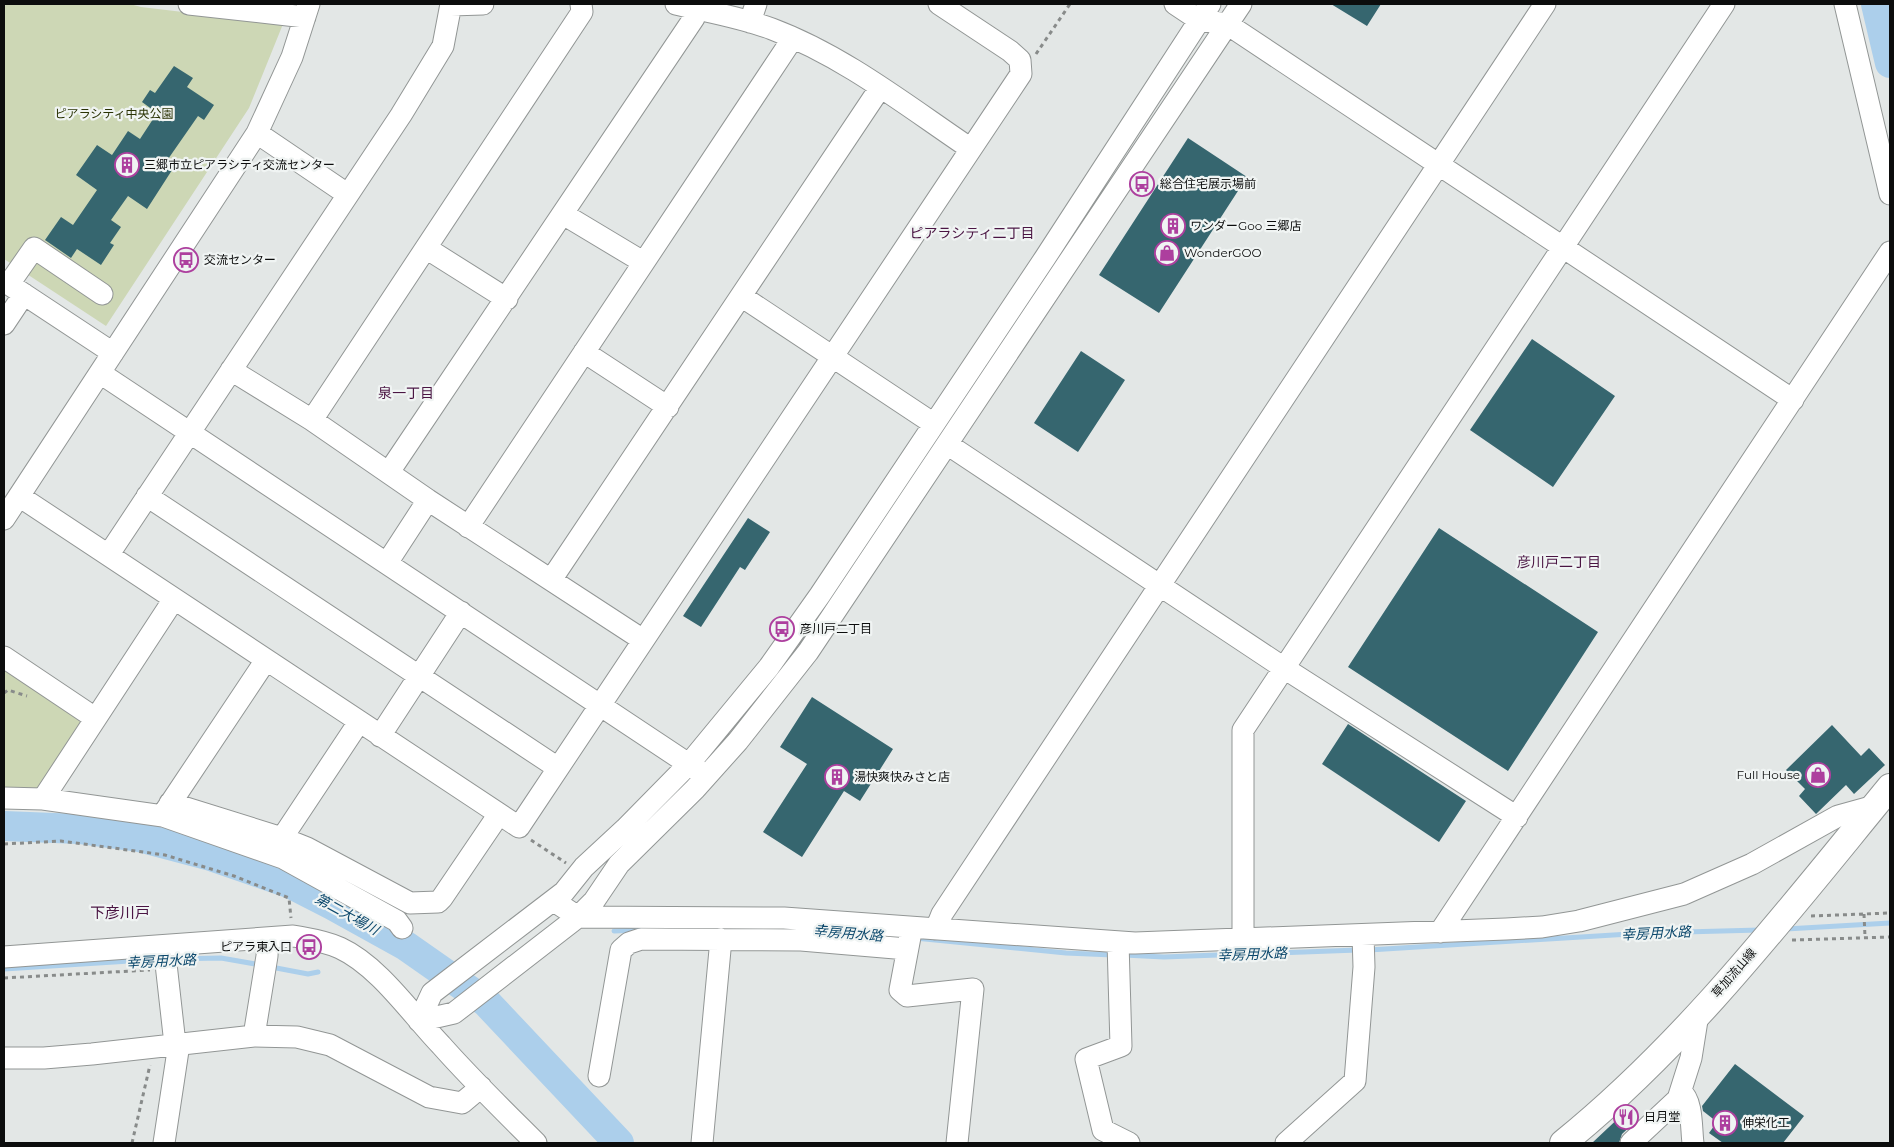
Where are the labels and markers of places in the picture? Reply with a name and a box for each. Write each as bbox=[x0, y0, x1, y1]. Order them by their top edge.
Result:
building icon: 三郷市立ピアラシティ交流センター bbox=[114, 152, 140, 178]
place label: 三郷市立ピアラシティ交流センター bbox=[144, 157, 335, 172]
bus stop icon: 総合住宅展示場前 bbox=[1129, 171, 1155, 197]
place label: 総合住宅展示場前 bbox=[1160, 176, 1256, 191]
building icon: ワンダーGoo 三郷店 bbox=[1160, 213, 1186, 239]
place label: ワンダーGoo 三郷店 bbox=[1190, 218, 1301, 233]
shop icon: WonderGOO bbox=[1154, 240, 1180, 266]
place label: WonderGOO bbox=[1184, 245, 1262, 260]
bus stop icon: 交流センター bbox=[173, 247, 199, 273]
place label: 交流センター bbox=[204, 252, 276, 267]
bus stop icon: 彦川戸二丁目 bbox=[769, 616, 795, 642]
place label: 彦川戸二丁目 bbox=[800, 621, 872, 636]
shop icon: Full House bbox=[1805, 762, 1831, 788]
building icon: 湯快爽快みさと店 bbox=[824, 764, 850, 790]
place label: Full House bbox=[1737, 767, 1800, 782]
place label: 湯快爽快みさと店 bbox=[854, 769, 950, 784]
bus stop icon: ピアラ東入口 bbox=[296, 934, 322, 960]
place label: ピアラ東入口 bbox=[220, 939, 292, 954]
restaurant icon: 日月堂 bbox=[1613, 1104, 1639, 1130]
place label: 日月堂 bbox=[1644, 1109, 1680, 1124]
building icon: 伸栄化工 bbox=[1712, 1110, 1738, 1136]
place label: 伸栄化工 bbox=[1742, 1115, 1790, 1130]

